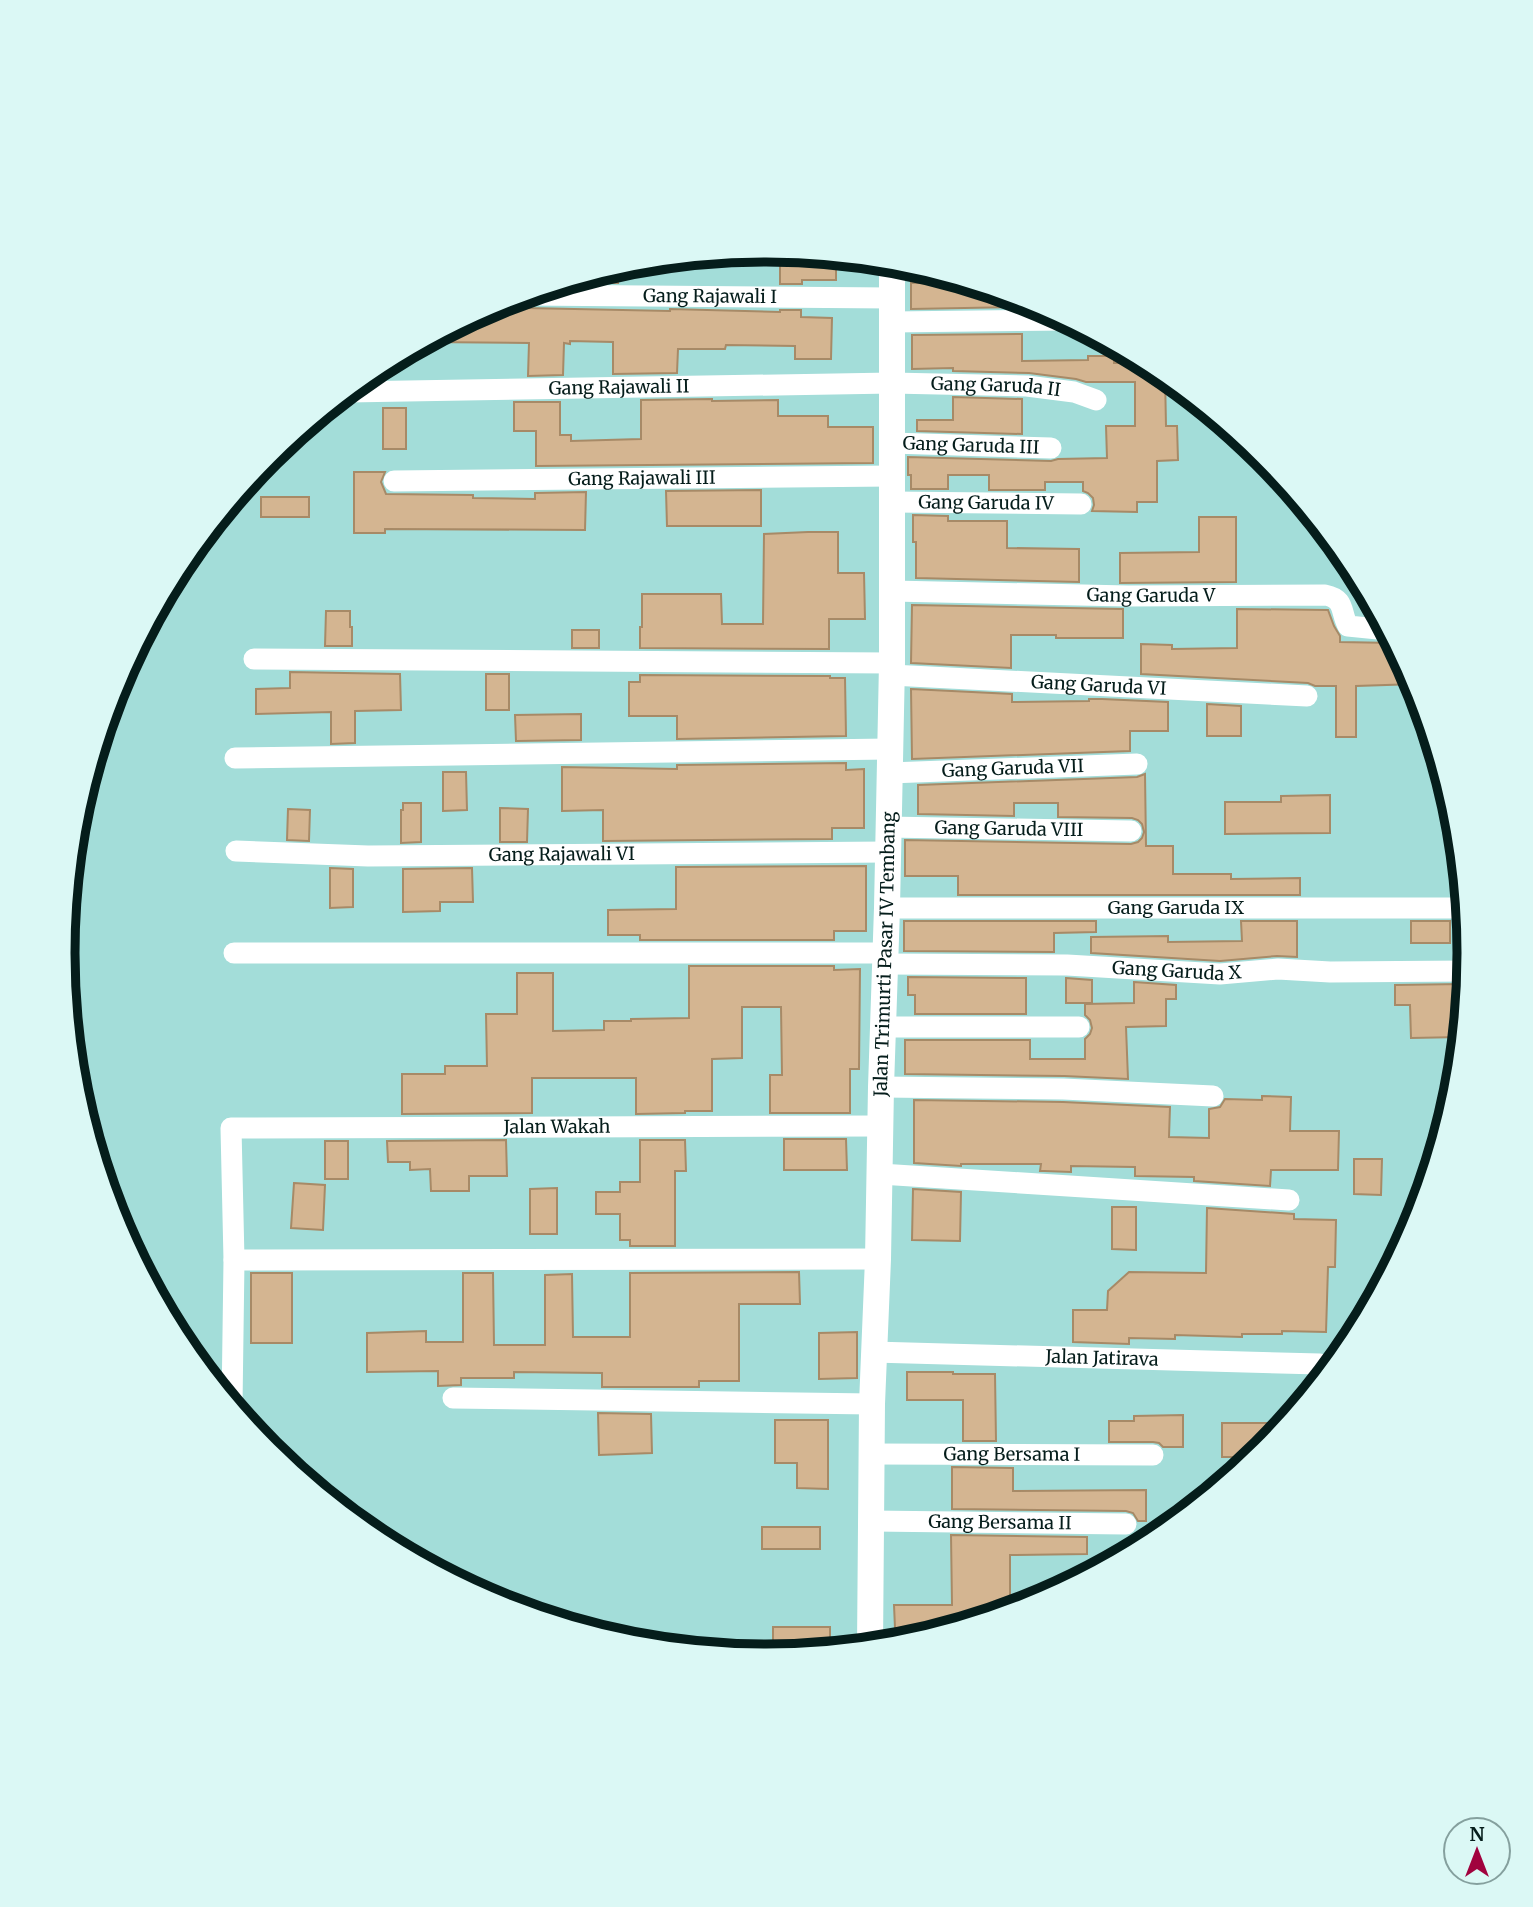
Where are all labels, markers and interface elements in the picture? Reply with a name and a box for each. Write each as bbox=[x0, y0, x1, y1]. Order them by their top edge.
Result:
street label: Gang Rajawali I bbox=[643, 284, 777, 308]
street label: Gang Garuda II bbox=[931, 372, 1062, 401]
street label: Gang Rajawali II bbox=[548, 374, 689, 400]
street label: Gang Garuda III bbox=[902, 431, 1040, 459]
street label: Gang Rajawali III bbox=[568, 466, 716, 490]
street label: Gang Garuda IV bbox=[918, 490, 1055, 515]
street label: Gang Garuda V bbox=[1086, 583, 1216, 607]
street label: Gang Garuda VI bbox=[1031, 670, 1167, 700]
street label: Gang Garuda VII bbox=[941, 754, 1084, 782]
street label: Jalan Trimurti Pasar IV Tembang bbox=[869, 811, 900, 1098]
street label: Gang Garuda VIII bbox=[934, 816, 1084, 841]
street label: Gang Rajawali VI bbox=[489, 842, 635, 866]
street label: Gang Garuda IX bbox=[1108, 896, 1244, 919]
street label: Gang Garuda X bbox=[1112, 956, 1242, 985]
street label: Jalan Wakah bbox=[502, 1115, 611, 1138]
street label: Jalan Jatirava bbox=[1044, 1345, 1159, 1371]
street label: Gang Bersama I bbox=[944, 1442, 1080, 1466]
street label: Gang Bersama II bbox=[928, 1510, 1072, 1534]
north arrow bbox=[1442, 1816, 1512, 1886]
text: N bbox=[1469, 1822, 1485, 1846]

